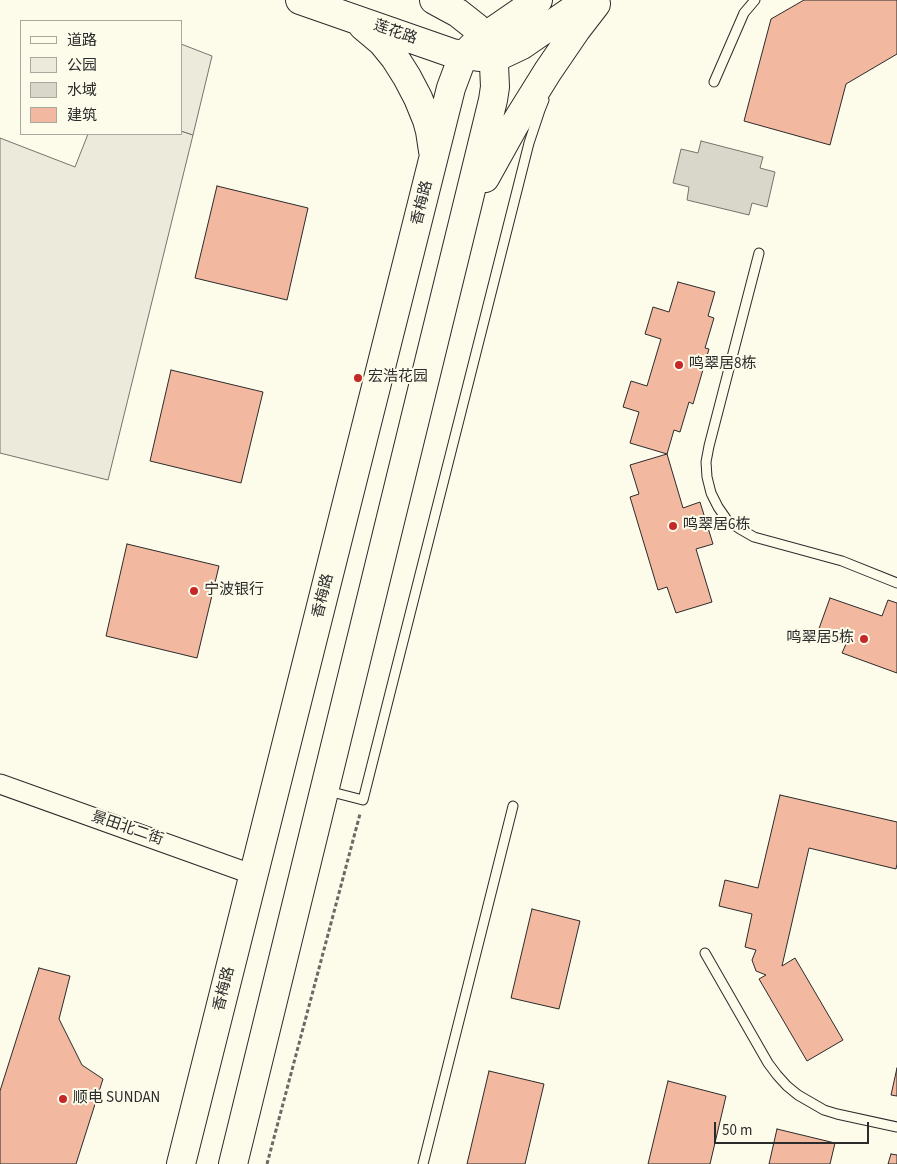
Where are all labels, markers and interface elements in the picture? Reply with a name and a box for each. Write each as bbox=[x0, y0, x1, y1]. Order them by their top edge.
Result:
street label: 莲花路 bbox=[371, 17, 419, 49]
legend bbox=[20, 20, 182, 135]
text: 道路 bbox=[67, 30, 97, 51]
text: 公园 bbox=[67, 55, 97, 76]
text: 水域 bbox=[67, 80, 97, 101]
text: 建筑 bbox=[67, 105, 97, 126]
street label: 香梅路 bbox=[409, 179, 437, 227]
place label: 鸣翠居8栋 bbox=[689, 356, 756, 374]
marker: 鸣翠居8栋 bbox=[673, 359, 685, 371]
place label: 宏浩花园 bbox=[368, 369, 428, 387]
marker: 宏浩花园 bbox=[352, 372, 364, 384]
place label: 鸣翠居6栋 bbox=[683, 517, 750, 535]
marker: 鸣翠居6栋 bbox=[667, 520, 679, 532]
street label: 香梅路 bbox=[310, 572, 338, 620]
place label: 宁波银行 bbox=[204, 582, 264, 600]
marker: 宁波银行 bbox=[188, 585, 200, 597]
place label: 鸣翠居5栋 bbox=[787, 630, 854, 648]
marker: 鸣翠居5栋 bbox=[858, 633, 870, 645]
street label: 景田北二街 bbox=[89, 808, 165, 850]
street label: 香梅路 bbox=[211, 965, 239, 1013]
place label: 顺电 SUNDAN bbox=[73, 1090, 160, 1108]
marker: 顺电 SUNDAN bbox=[57, 1093, 69, 1105]
scale bar bbox=[717, 1112, 872, 1144]
text: 50 m bbox=[722, 1120, 752, 1141]

